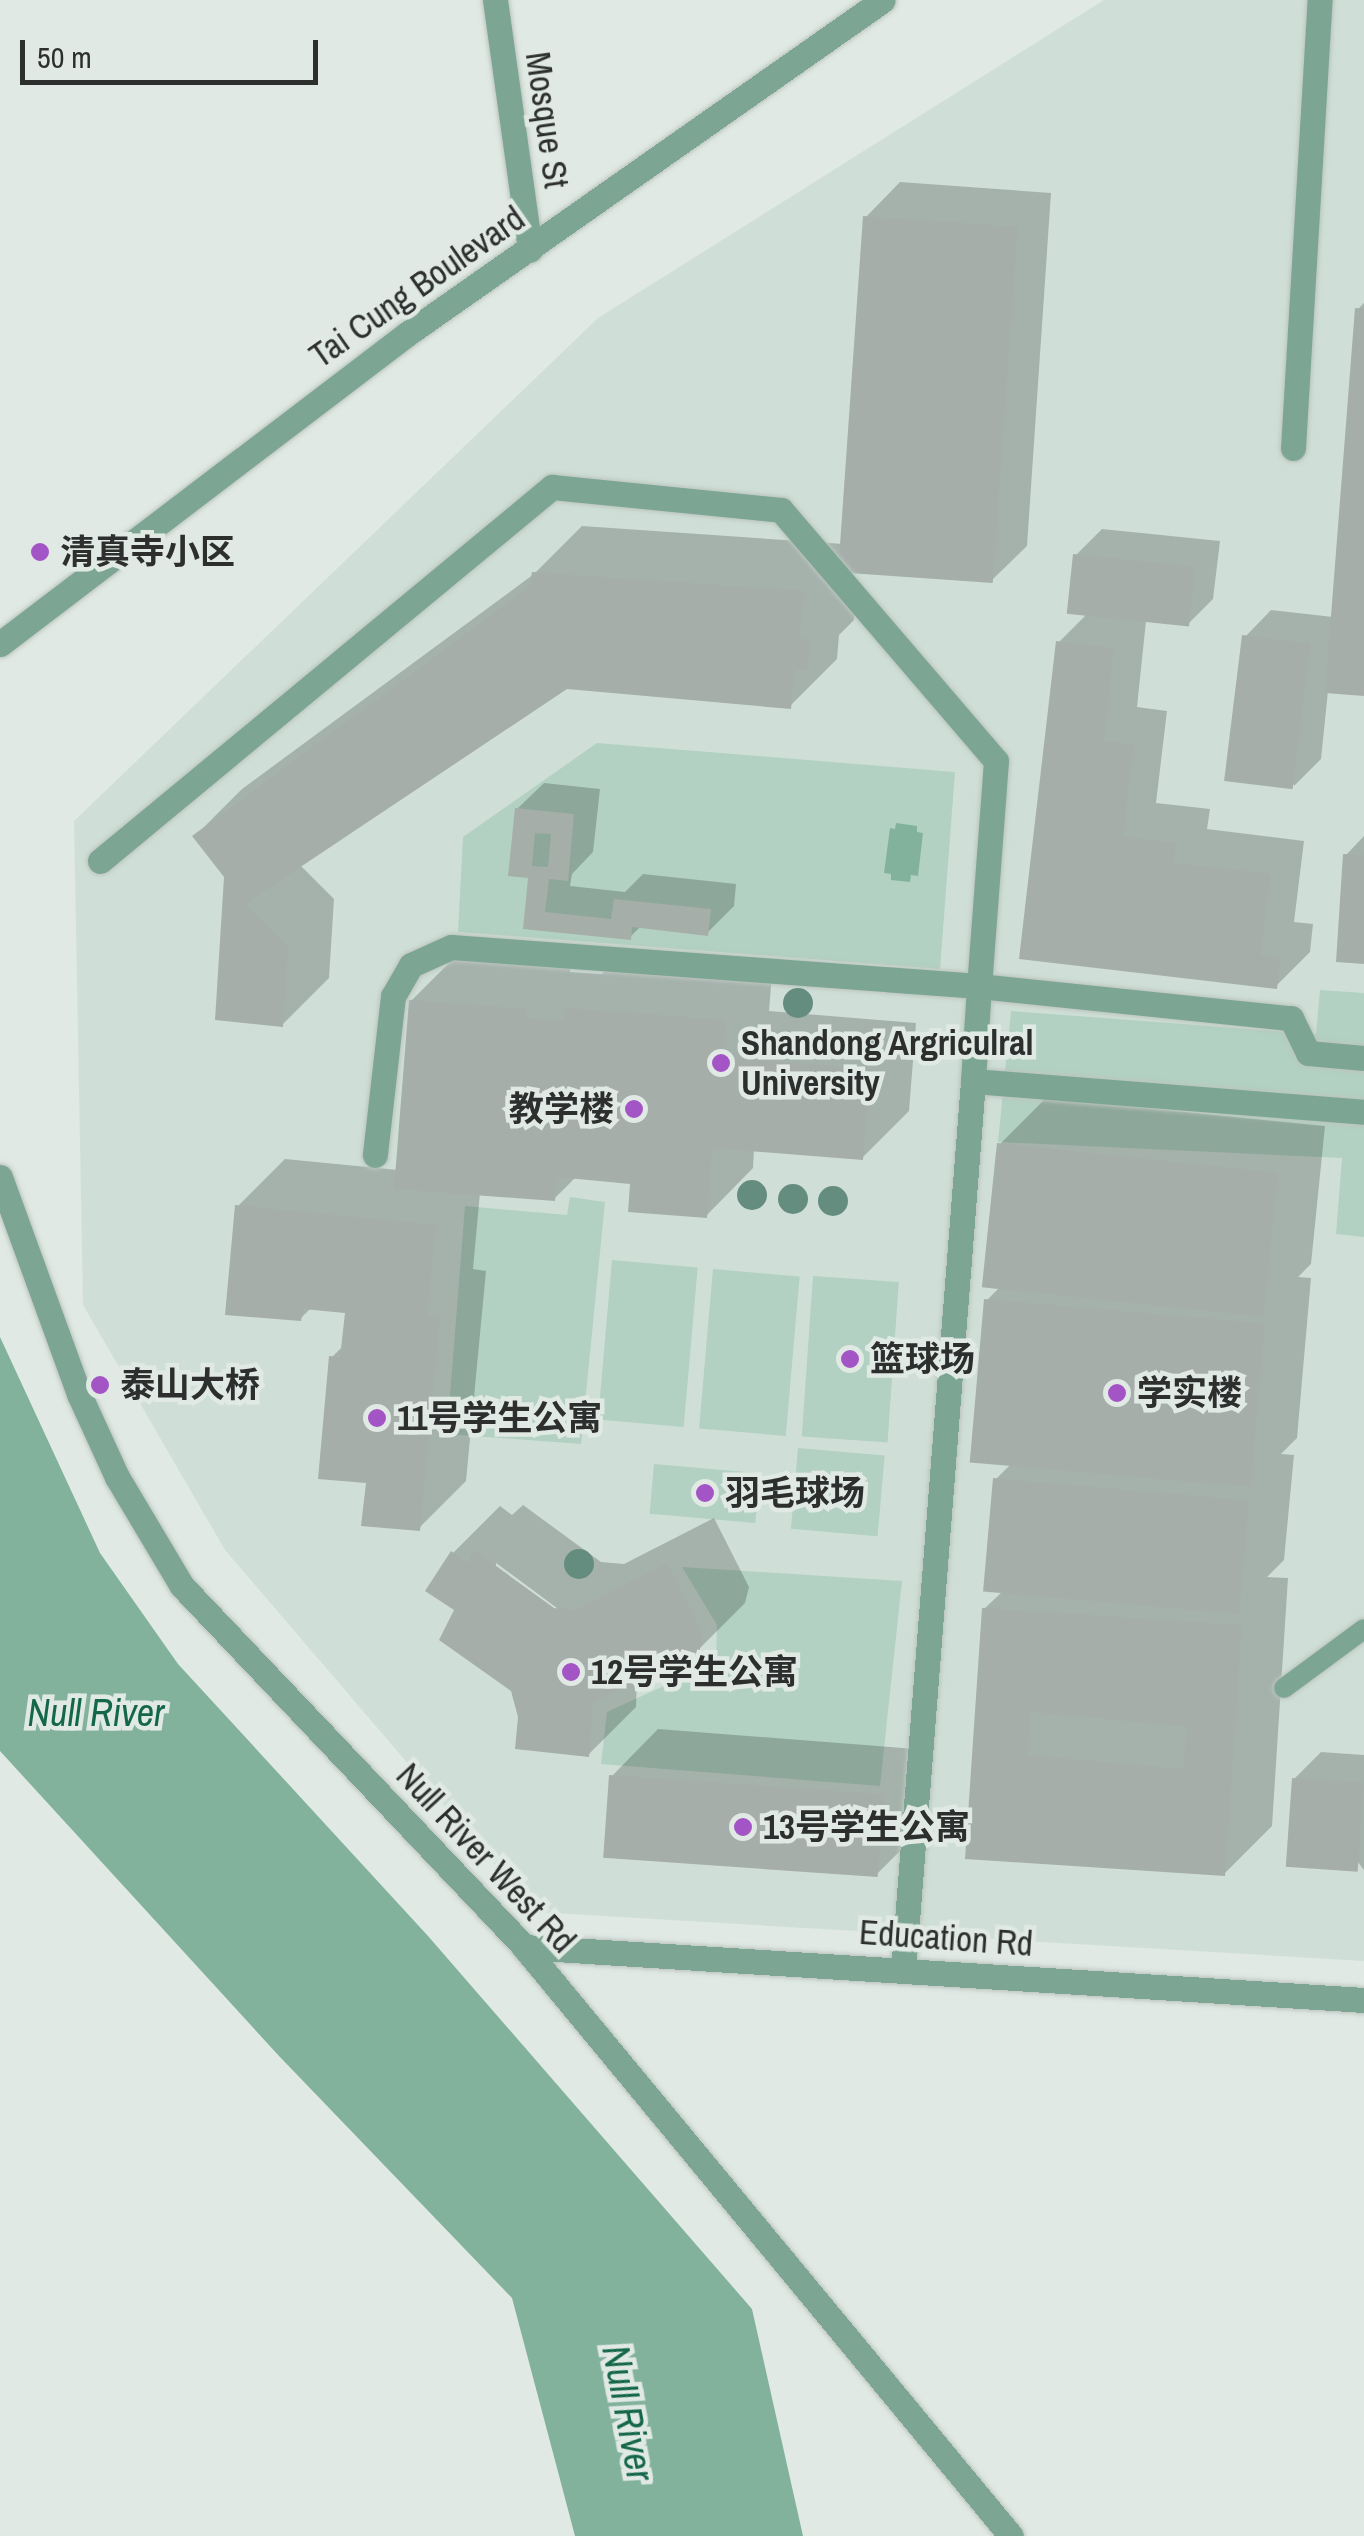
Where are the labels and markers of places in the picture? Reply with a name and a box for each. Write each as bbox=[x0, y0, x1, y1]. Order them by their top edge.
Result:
place label: 清真寺小区 bbox=[60, 531, 235, 573]
marker: 清真寺小区 bbox=[29, 541, 51, 563]
place label: Shandong Argriculral University bbox=[741, 1022, 1034, 1104]
marker: Shandong Argriculral University bbox=[710, 1052, 732, 1074]
place label: 教学楼 bbox=[509, 1088, 614, 1130]
marker: 教学楼 bbox=[623, 1098, 645, 1120]
place label: 篮球场 bbox=[870, 1338, 975, 1380]
marker: 篮球场 bbox=[839, 1348, 861, 1370]
place label: 泰山大桥 bbox=[120, 1364, 260, 1406]
place label: 学实楼 bbox=[1137, 1372, 1242, 1414]
marker: 泰山大桥 bbox=[89, 1374, 111, 1396]
marker: 学实楼 bbox=[1106, 1382, 1128, 1404]
place label: 11号学生公寓 bbox=[397, 1397, 602, 1439]
marker: 11号学生公寓 bbox=[366, 1407, 388, 1429]
place label: 羽毛球场 bbox=[725, 1472, 865, 1514]
marker: 羽毛球场 bbox=[694, 1482, 716, 1504]
place label: 12号学生公寓 bbox=[591, 1651, 798, 1693]
marker: 12号学生公寓 bbox=[560, 1661, 582, 1683]
place label: 13号学生公寓 bbox=[763, 1806, 970, 1848]
marker: 13号学生公寓 bbox=[732, 1816, 754, 1838]

